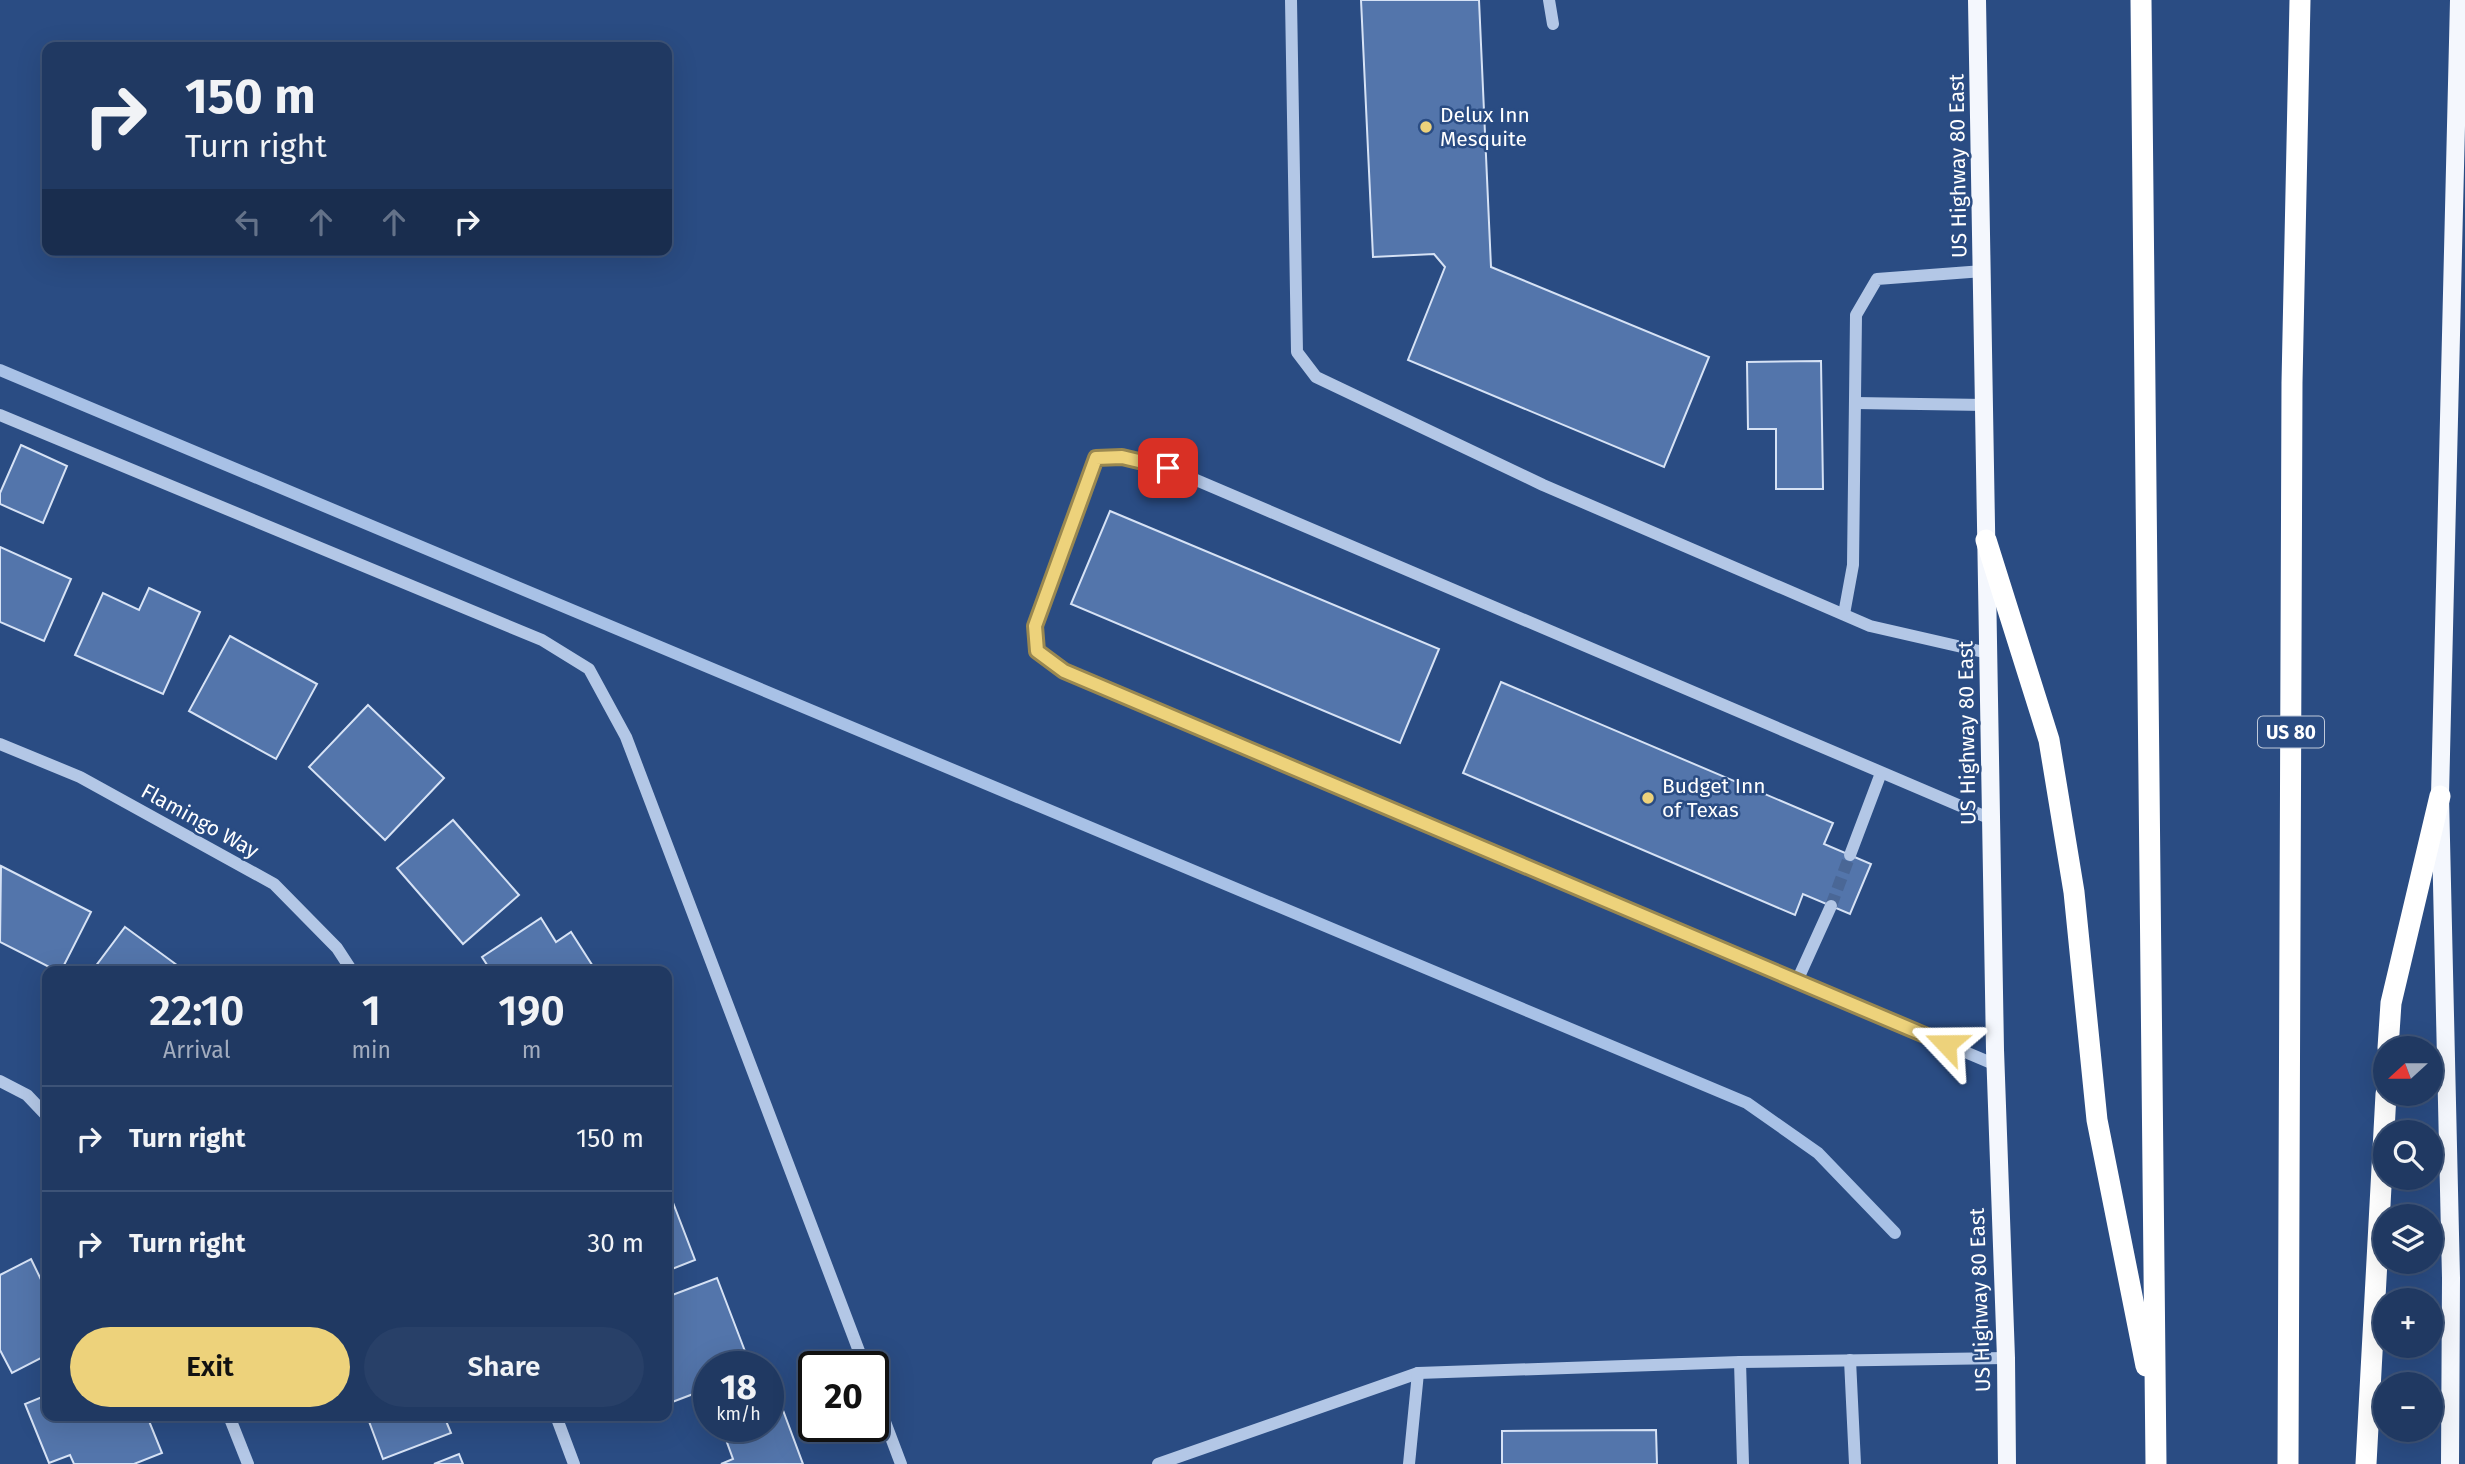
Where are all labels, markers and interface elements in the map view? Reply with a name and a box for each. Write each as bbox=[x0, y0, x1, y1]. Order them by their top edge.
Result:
text: 150 m bbox=[185, 67, 316, 126]
icon: right bbox=[70, 70, 161, 161]
street label: US Highway 80 East bbox=[1943, 73, 1973, 258]
place label: Delux Inn Mesquite bbox=[1440, 102, 1530, 152]
marker: Delux Inn Mesquite bbox=[1418, 119, 1434, 135]
text: Turn right bbox=[185, 127, 327, 165]
icon: left bbox=[229, 203, 267, 241]
icon: ahead bbox=[302, 203, 340, 241]
icon: ahead bbox=[375, 203, 413, 241]
icon: right bbox=[448, 203, 486, 241]
pin bbox=[1138, 438, 1198, 498]
icon: arrive bbox=[1149, 449, 1187, 487]
street label: US Highway 80 East bbox=[1952, 640, 1982, 825]
road number: US 80 bbox=[2258, 716, 2324, 748]
place label: Budget Inn of Texas bbox=[1662, 773, 1766, 823]
street label: Flamingo Way bbox=[137, 778, 264, 864]
marker: Budget Inn of Texas bbox=[1640, 790, 1656, 806]
text: 22:10 bbox=[149, 986, 244, 1036]
text: 1 bbox=[362, 986, 381, 1036]
text: 190 bbox=[498, 986, 565, 1036]
position arrow bbox=[1909, 1007, 1983, 1081]
text: Arrival bbox=[163, 1036, 230, 1064]
text: min bbox=[351, 1036, 391, 1064]
text: m bbox=[522, 1036, 541, 1064]
north arrow bbox=[2373, 1036, 2443, 1106]
map controls bbox=[2373, 1036, 2443, 1442]
icon: right bbox=[70, 1120, 108, 1158]
button: search bbox=[2373, 1120, 2443, 1190]
text: Turn right bbox=[129, 1123, 246, 1154]
text: 150 m bbox=[576, 1123, 644, 1154]
button: layers bbox=[2373, 1204, 2443, 1274]
street label: US Highway 80 East bbox=[1964, 1207, 1996, 1393]
icon: right bbox=[70, 1225, 108, 1263]
text: Turn right bbox=[129, 1228, 246, 1259]
text: 30 m bbox=[587, 1228, 644, 1259]
button: + bbox=[2373, 1288, 2443, 1358]
button: Exit bbox=[70, 1327, 350, 1407]
button: Share bbox=[364, 1327, 644, 1407]
speed limit sign: 20 bbox=[798, 1351, 889, 1442]
text: 18 bbox=[720, 1366, 757, 1408]
button: − bbox=[2373, 1372, 2443, 1442]
text: km/h bbox=[716, 1403, 761, 1425]

